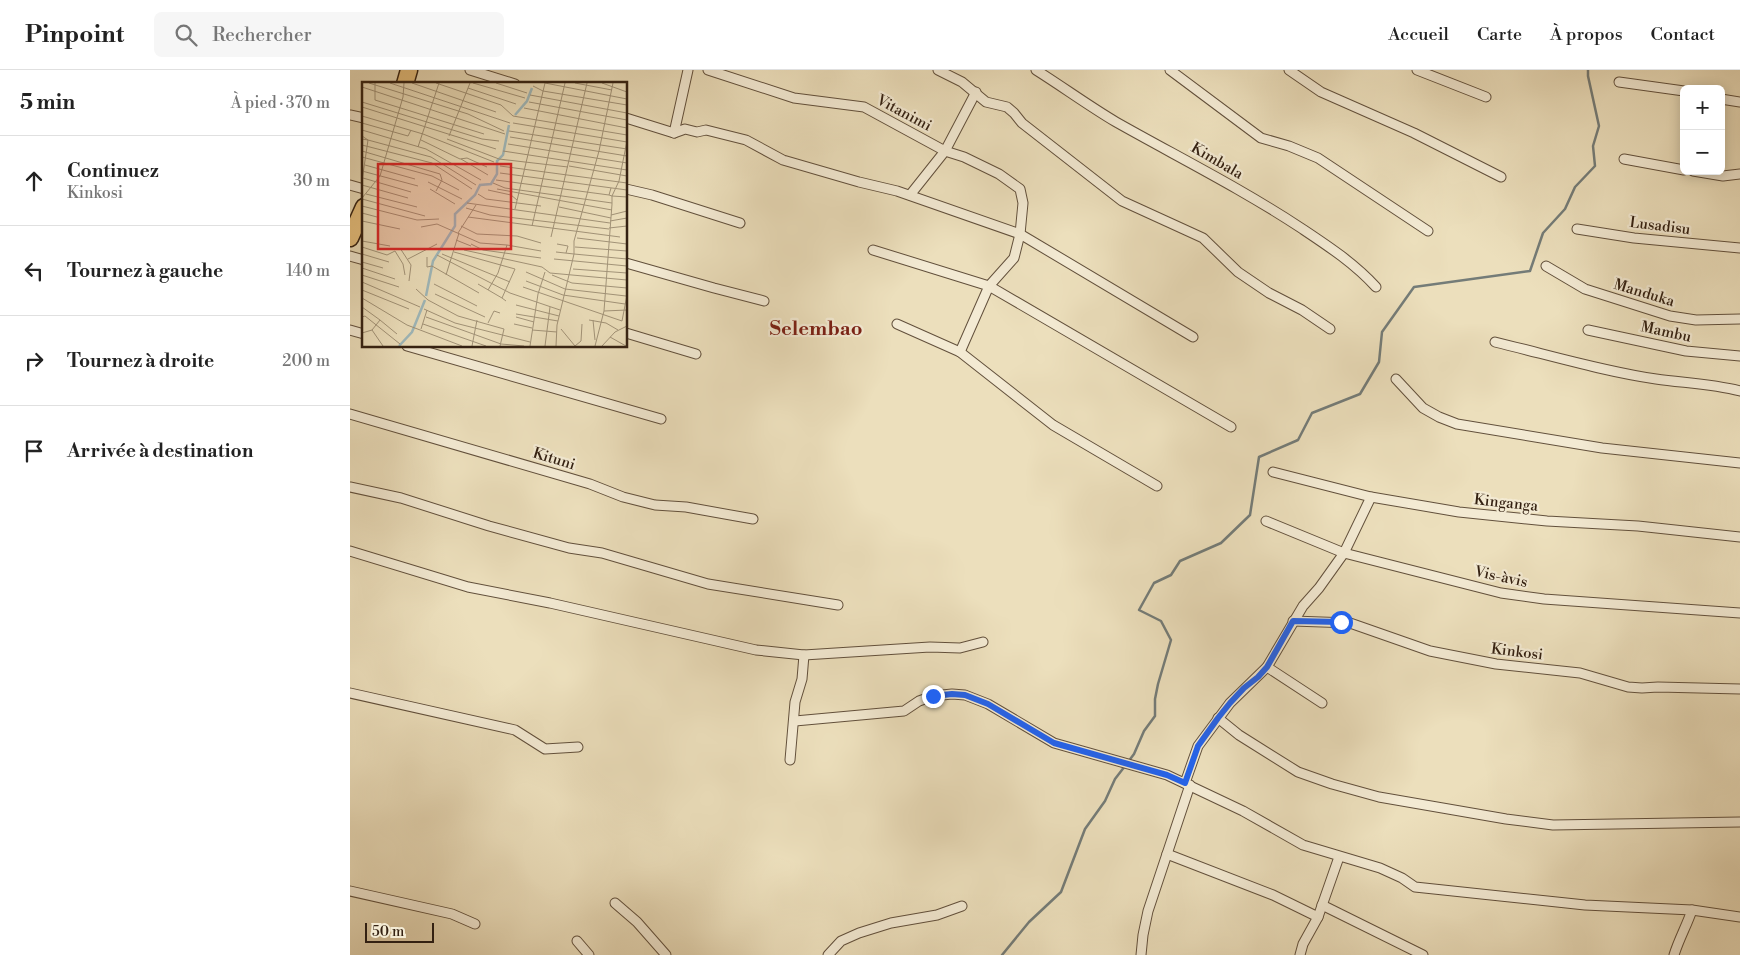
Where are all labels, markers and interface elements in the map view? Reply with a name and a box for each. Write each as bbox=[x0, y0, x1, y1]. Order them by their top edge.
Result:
search box bbox=[154, 12, 504, 57]
text: Pinpoint bbox=[25, 20, 124, 50]
icon: search bbox=[172, 21, 200, 49]
text: Rechercher bbox=[212, 23, 312, 47]
text: Accueil bbox=[1388, 23, 1449, 46]
text: Carte bbox=[1477, 23, 1522, 46]
text: À propos bbox=[1550, 23, 1623, 46]
text: Contact bbox=[1651, 23, 1715, 46]
inset map bbox=[362, 82, 628, 348]
map controls bbox=[1680, 85, 1725, 175]
button: + bbox=[1680, 85, 1725, 130]
text: 5 min bbox=[20, 90, 75, 116]
street label: Vitanimi bbox=[872, 90, 935, 135]
text: À pied · 370 m bbox=[231, 93, 330, 113]
button: − bbox=[1680, 130, 1725, 175]
street label: Kimbala bbox=[1187, 138, 1247, 184]
text: Continuez bbox=[67, 159, 159, 183]
icon: ahead bbox=[20, 167, 48, 195]
text: 30 m bbox=[293, 171, 330, 191]
text: Kinkosi bbox=[67, 183, 123, 203]
street label: Lusadisu bbox=[1628, 213, 1692, 239]
icon: left bbox=[20, 257, 48, 285]
text: Tournez à gauche bbox=[67, 259, 223, 283]
text: 140 m bbox=[286, 261, 330, 281]
street label: Manduka bbox=[1611, 275, 1677, 311]
district label: Selembao bbox=[770, 317, 862, 342]
street label: Mambu bbox=[1639, 317, 1693, 347]
icon: right bbox=[20, 347, 48, 375]
text: Tournez à droite bbox=[67, 349, 214, 373]
text: 200 m bbox=[282, 351, 330, 371]
icon: arrive bbox=[20, 437, 48, 465]
text: Arrivée à destination bbox=[67, 439, 253, 463]
street label: Kituni bbox=[530, 444, 578, 474]
street label: Kinganga bbox=[1473, 490, 1539, 516]
street label: Vis-àvis bbox=[1472, 562, 1529, 592]
route start bbox=[1330, 611, 1353, 634]
street label: Kinkosi bbox=[1490, 639, 1544, 665]
route end bbox=[922, 685, 945, 708]
scale bar bbox=[365, 920, 434, 943]
text: 50 m bbox=[372, 923, 404, 941]

